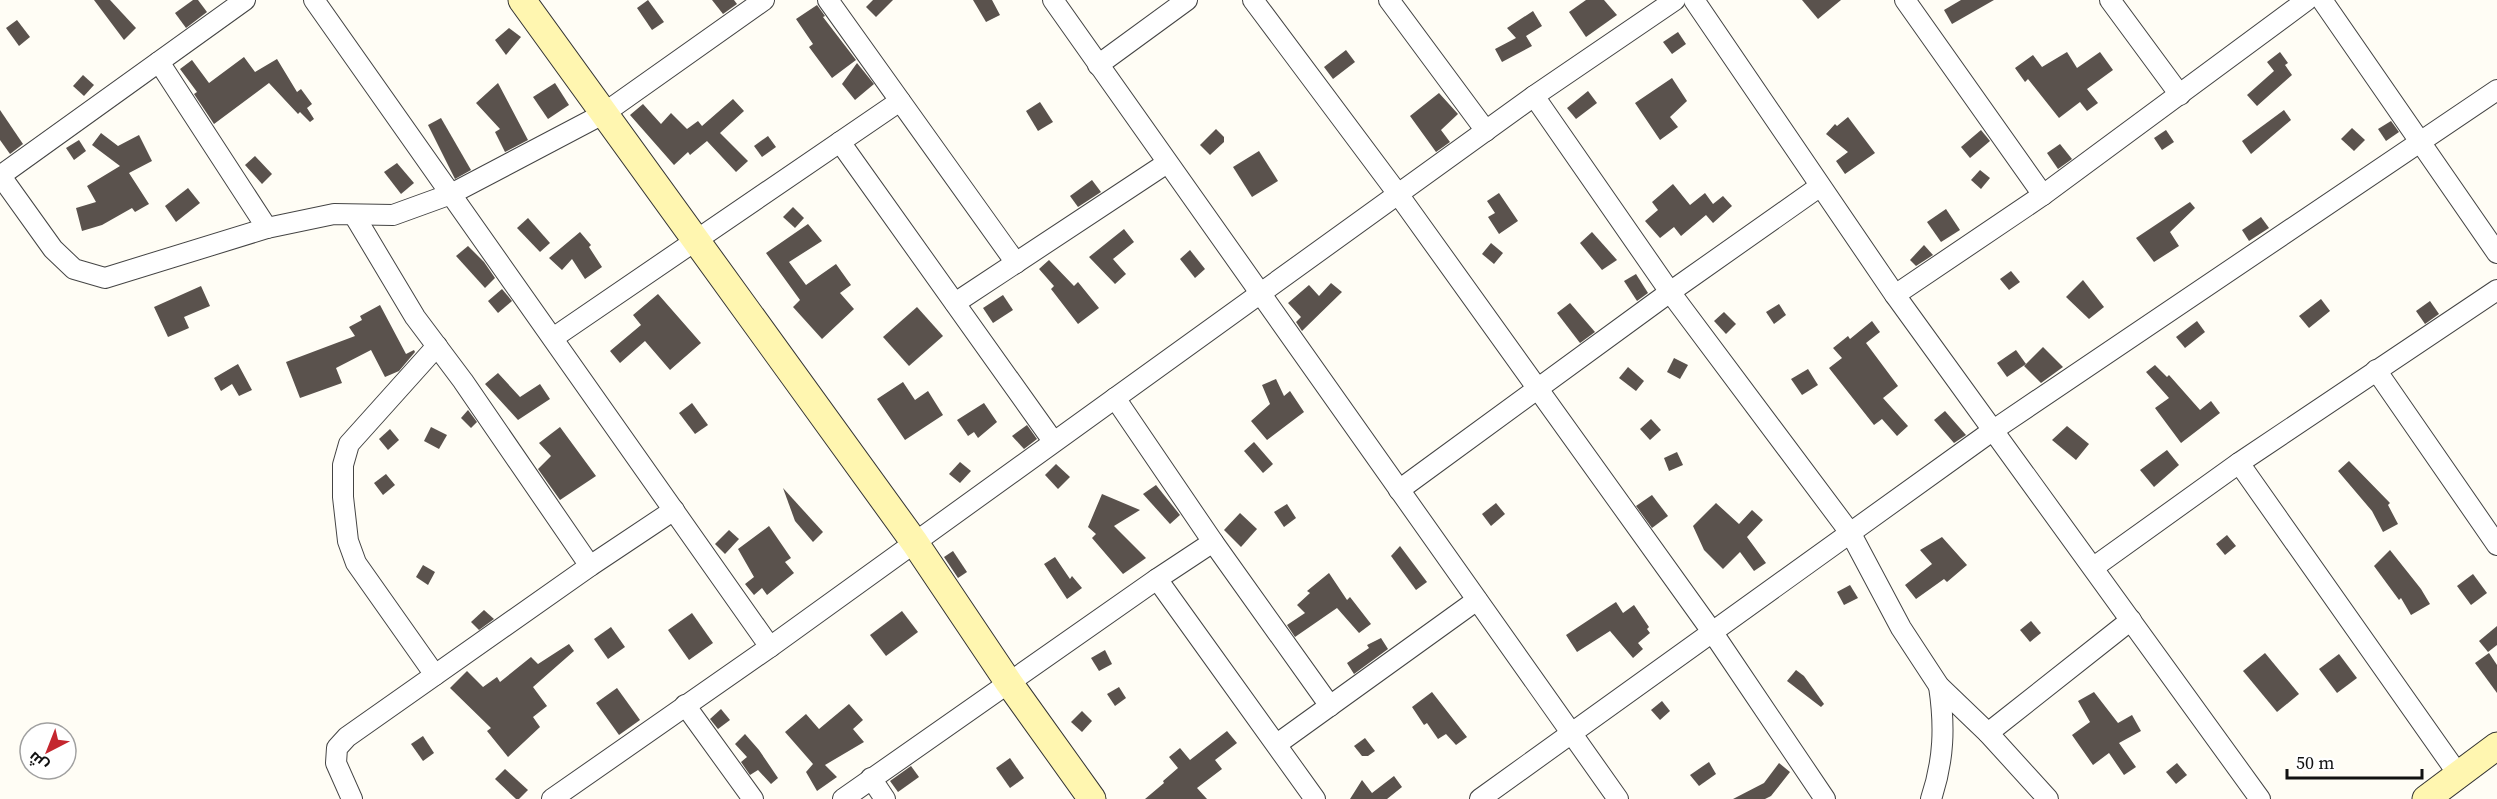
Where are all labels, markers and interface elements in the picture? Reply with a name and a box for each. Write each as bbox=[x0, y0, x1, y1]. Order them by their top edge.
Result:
north arrow bbox=[18, 721, 78, 781]
scale bar bbox=[2287, 742, 2422, 780]
text: ش bbox=[23, 747, 53, 777]
text: 50 m bbox=[2296, 750, 2334, 775]

